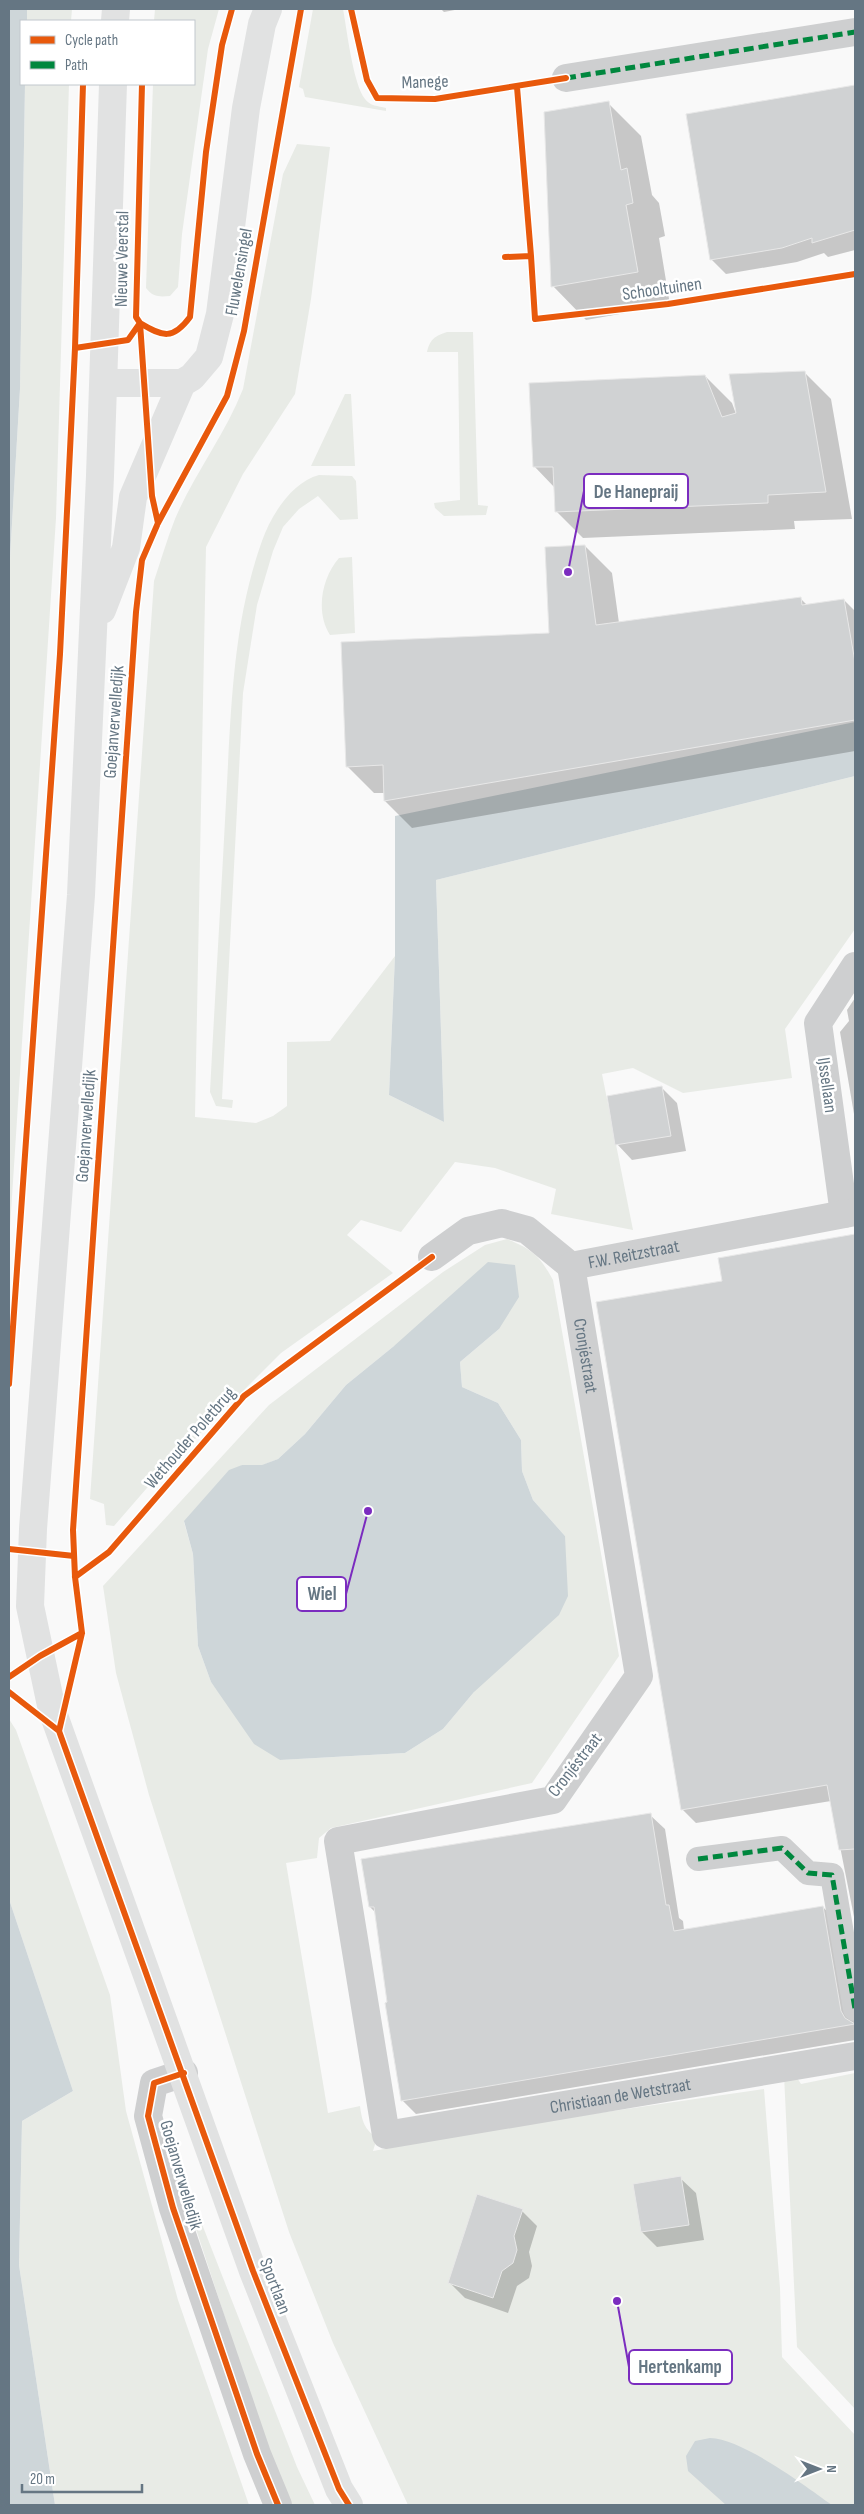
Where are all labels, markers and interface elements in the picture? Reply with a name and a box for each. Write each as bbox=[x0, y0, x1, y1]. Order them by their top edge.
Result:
legend bbox=[20, 20, 195, 85]
text: Cycle path bbox=[65, 31, 118, 50]
text: Path bbox=[65, 56, 88, 75]
street label: Manege bbox=[401, 71, 449, 93]
street label: Nieuwe Veerstal bbox=[111, 211, 133, 307]
street label: Fluwelensingel bbox=[221, 227, 257, 317]
street label: Schooltuinen bbox=[621, 273, 703, 305]
callout: De Hanepraij bbox=[584, 474, 688, 508]
text: De Hanepraij bbox=[594, 481, 679, 504]
street label: Goejanverwelledijk bbox=[100, 665, 128, 779]
street label: IJssellaan bbox=[813, 1056, 841, 1114]
street label: Goejanverwelledijk bbox=[72, 1069, 100, 1183]
street label: F.W. Reitzstraat bbox=[587, 1235, 681, 1273]
street label: Cronjéstraat bbox=[569, 1317, 603, 1395]
street label: Wethouder Poletbrug bbox=[140, 1383, 240, 1493]
callout: Wiel bbox=[297, 1577, 346, 1611]
text: Wiel bbox=[307, 1583, 337, 1606]
street label: Cronjéstraat bbox=[544, 1728, 607, 1801]
street label: Christiaan de Wetstraat bbox=[548, 2073, 693, 2118]
street label: Goejanverwelledijk bbox=[155, 2118, 207, 2232]
street label: Sportlaan bbox=[255, 2255, 295, 2317]
callout: Hertenkamp bbox=[629, 2350, 732, 2384]
text: Hertenkamp bbox=[638, 2356, 722, 2379]
north arrow bbox=[794, 2444, 844, 2494]
scale bar bbox=[22, 2462, 142, 2494]
text: N bbox=[823, 2465, 840, 2473]
text: 20 m bbox=[30, 2470, 55, 2489]

